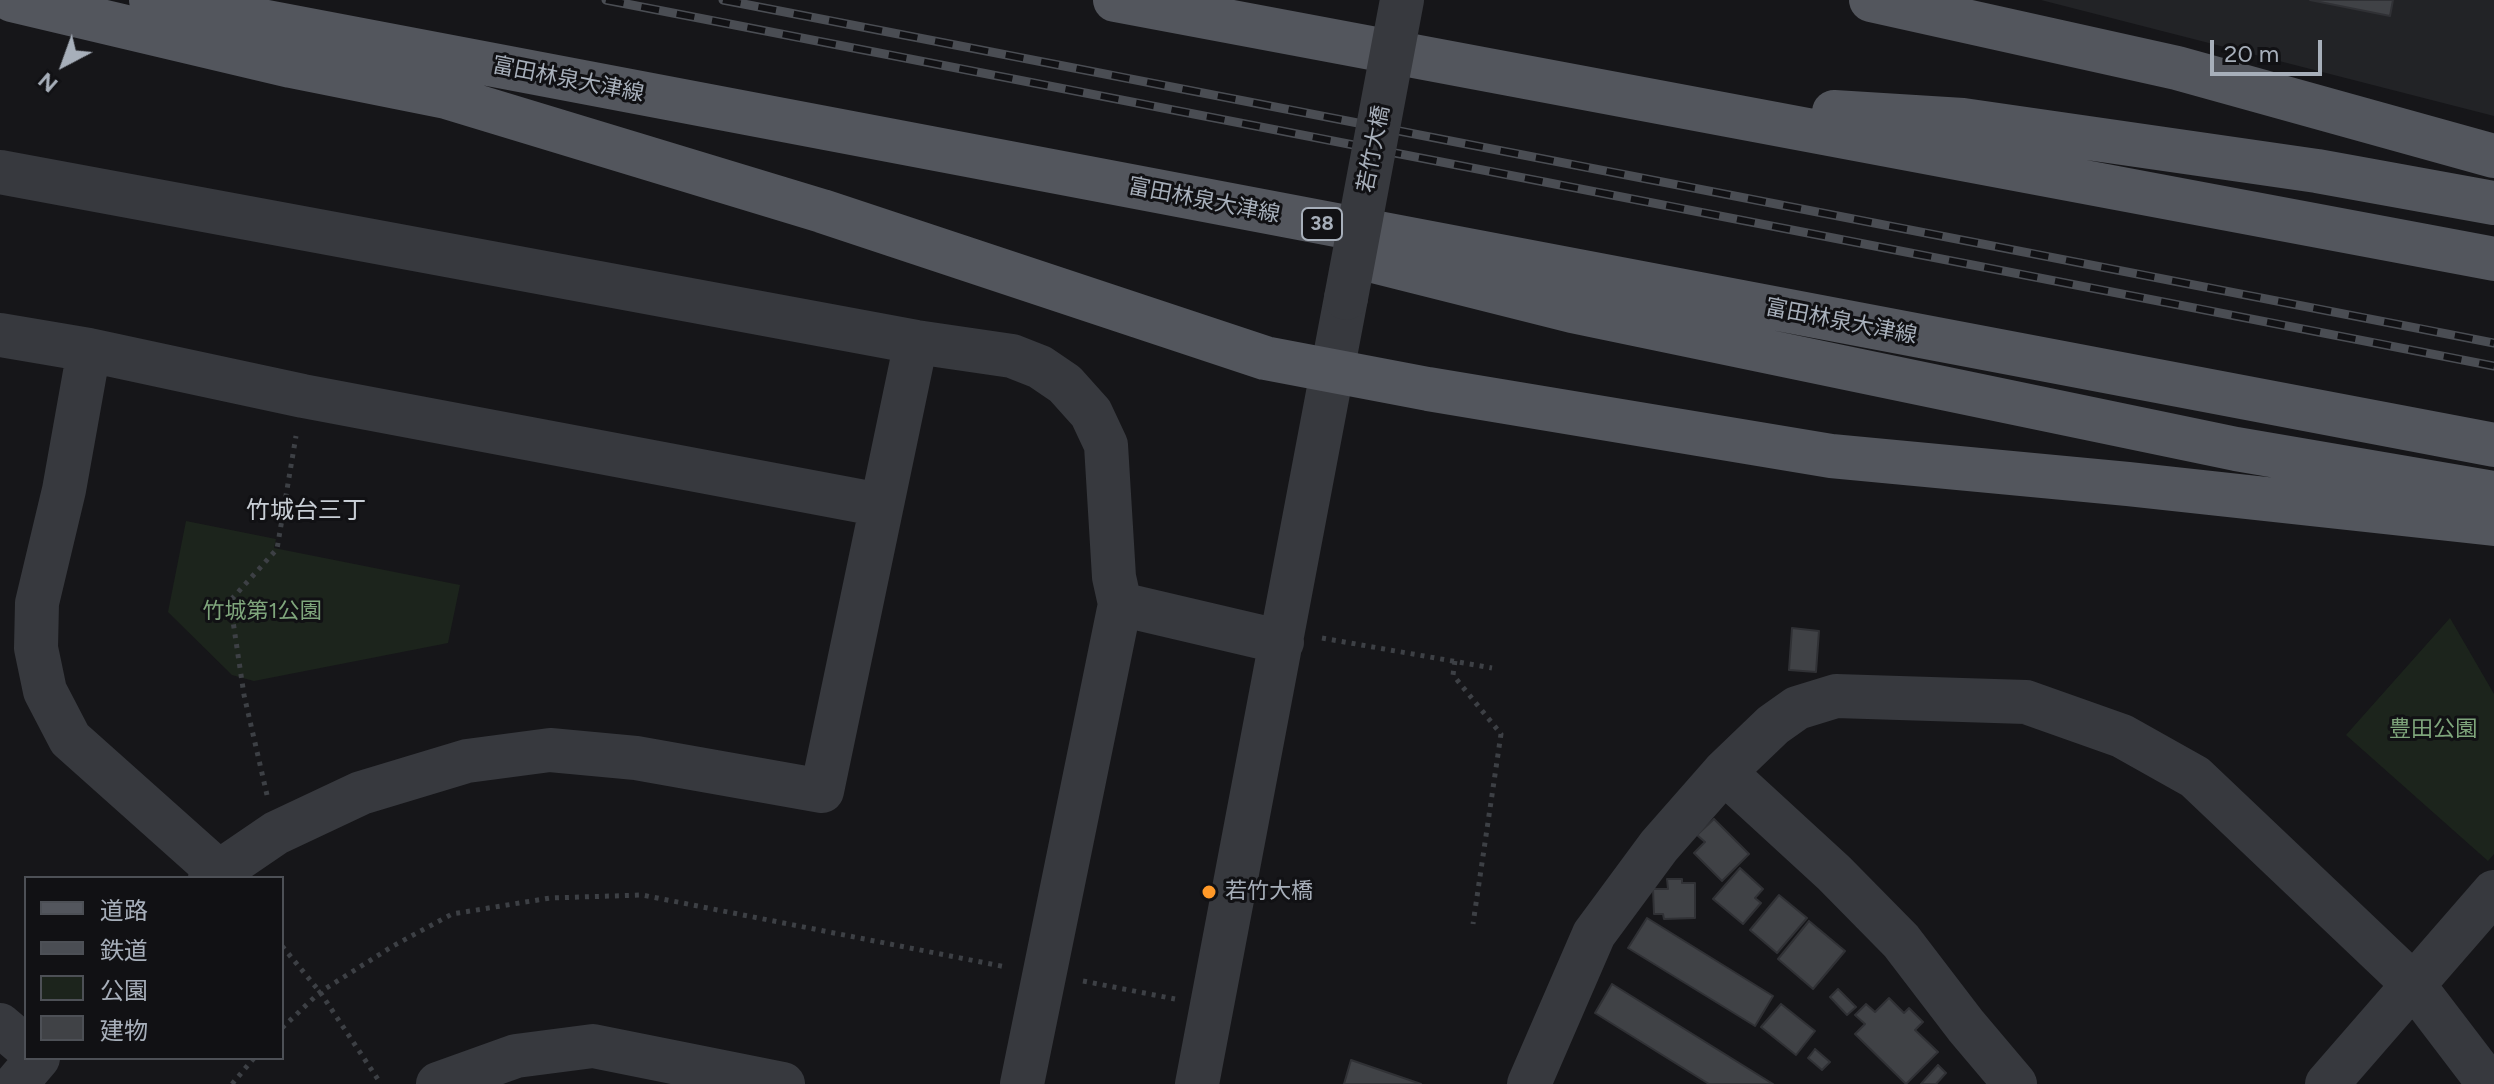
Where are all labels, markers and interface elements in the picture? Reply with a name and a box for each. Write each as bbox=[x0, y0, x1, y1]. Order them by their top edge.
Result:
north arrow bbox=[24, 24, 104, 104]
scale bar bbox=[2214, 24, 2326, 74]
text: 20 m bbox=[2224, 39, 2279, 68]
street label: 富田林泉大津線 bbox=[490, 52, 646, 108]
text: N bbox=[33, 67, 63, 98]
street label: 若竹大橋 bbox=[1353, 103, 1395, 195]
street label: 富田林泉大津線 bbox=[1126, 173, 1282, 229]
road number: 38 bbox=[1302, 208, 1342, 240]
street label: 富田林泉大津線 bbox=[1763, 294, 1919, 350]
district label: 竹城台三丁 bbox=[246, 497, 366, 525]
park label: 竹城第1公園 bbox=[202, 599, 322, 625]
park label: 豊田公園 bbox=[2389, 717, 2477, 743]
legend bbox=[24, 876, 284, 1060]
place label: 若竹大橋 bbox=[1225, 879, 1313, 905]
marker: 若竹大橋 bbox=[1200, 883, 1218, 901]
text: 道路 bbox=[100, 896, 148, 925]
text: 鉄道 bbox=[100, 936, 148, 965]
text: 公園 bbox=[100, 976, 148, 1005]
text: 建物 bbox=[100, 1016, 148, 1045]

